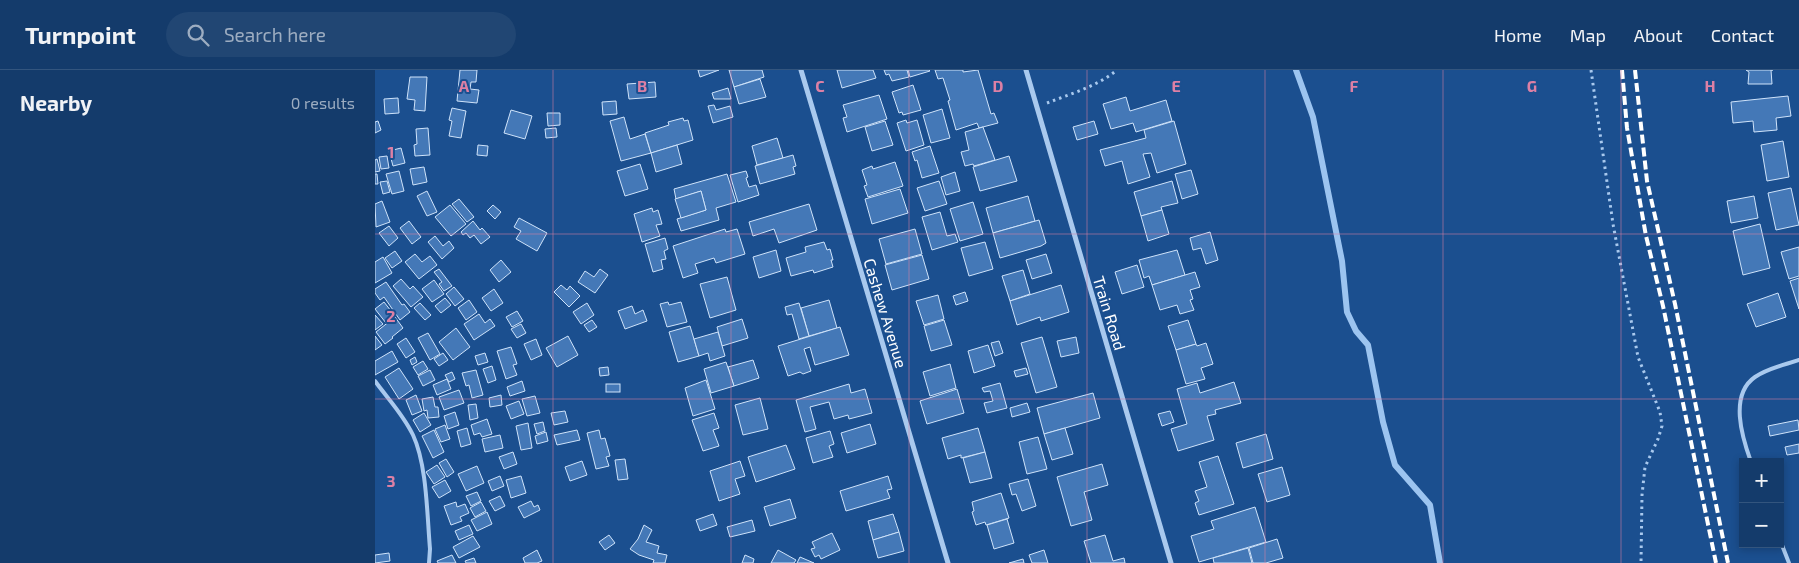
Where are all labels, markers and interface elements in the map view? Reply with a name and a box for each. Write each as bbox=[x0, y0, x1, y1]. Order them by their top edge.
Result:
search box bbox=[166, 12, 516, 57]
text: Turnpoint bbox=[25, 20, 136, 49]
icon: search bbox=[184, 21, 212, 49]
text: Search here bbox=[224, 23, 326, 46]
text: Home bbox=[1494, 24, 1542, 46]
text: Map bbox=[1570, 24, 1606, 46]
text: About bbox=[1634, 24, 1683, 46]
text: Contact bbox=[1711, 24, 1774, 46]
text: A bbox=[459, 76, 470, 95]
text: B bbox=[637, 76, 647, 95]
text: C bbox=[815, 76, 825, 95]
text: D bbox=[993, 76, 1004, 95]
text: E bbox=[1171, 76, 1181, 95]
text: F bbox=[1350, 76, 1359, 95]
text: G bbox=[1527, 76, 1537, 95]
text: H bbox=[1704, 76, 1716, 95]
text: Nearby bbox=[20, 90, 92, 115]
text: 0 results bbox=[291, 93, 355, 112]
text: 1 bbox=[388, 142, 394, 161]
street label: Cashew Avenue bbox=[860, 256, 912, 370]
street label: Train Road bbox=[1090, 274, 1130, 352]
text: 2 bbox=[386, 306, 396, 325]
map controls bbox=[1739, 458, 1784, 548]
button: + bbox=[1739, 458, 1784, 503]
text: 3 bbox=[386, 471, 396, 490]
button: − bbox=[1739, 503, 1784, 548]

